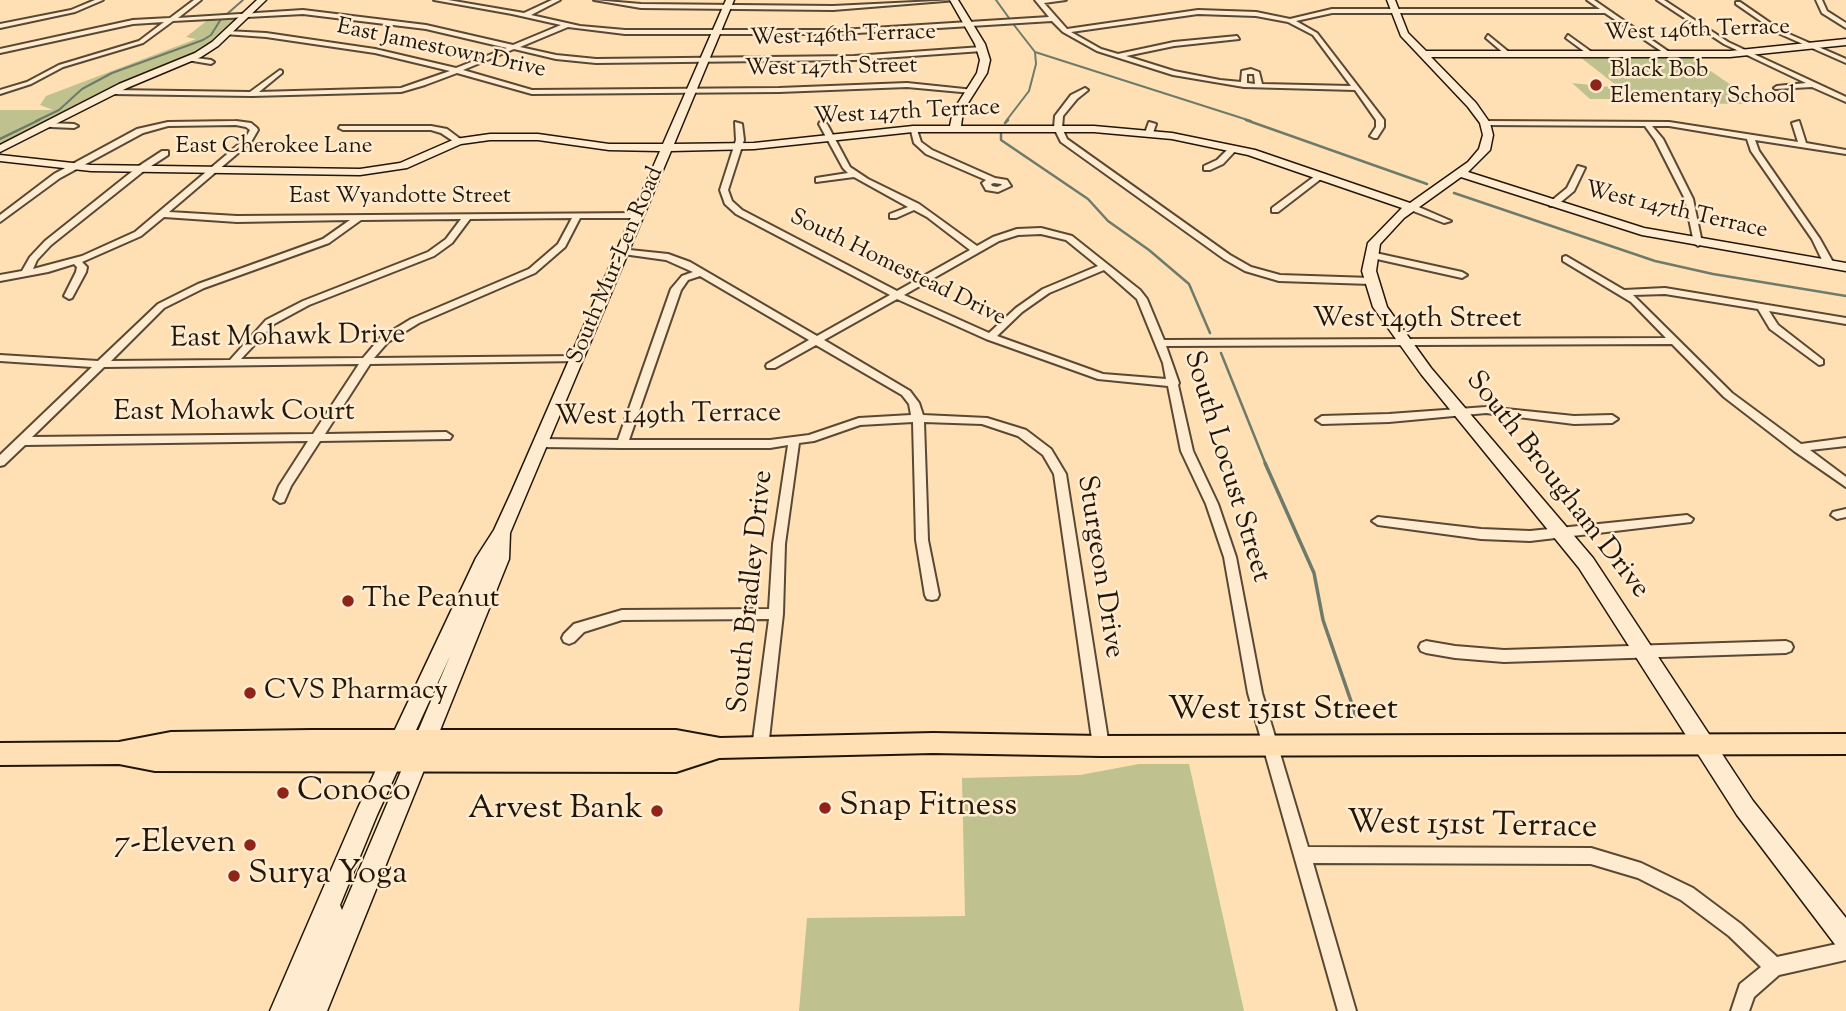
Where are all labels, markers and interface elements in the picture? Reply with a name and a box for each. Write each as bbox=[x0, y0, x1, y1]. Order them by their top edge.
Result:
street label: East Jamestown Drive bbox=[334, 14, 548, 86]
street label: West 146th Terrace bbox=[1604, 15, 1790, 49]
street label: West 146th Terrace bbox=[750, 20, 936, 54]
street label: West 147th Street bbox=[745, 54, 917, 84]
place label: Black Bob Elementary School bbox=[1610, 58, 1796, 112]
marker: Black Bob Elementary School bbox=[1588, 77, 1604, 93]
street label: West 147th Terrace bbox=[813, 95, 1001, 133]
street label: East Cherokee Lane bbox=[176, 134, 372, 162]
street label: South Mur-Len Road bbox=[563, 163, 671, 369]
street label: West 147th Terrace bbox=[1582, 178, 1770, 246]
street label: East Wyandotte Street bbox=[289, 184, 511, 212]
street label: South Homestead Drive bbox=[784, 205, 1010, 333]
street label: West 149th Street bbox=[1312, 304, 1522, 338]
street label: East Mohawk Drive bbox=[170, 320, 406, 358]
street label: South Locust Street bbox=[1174, 347, 1276, 587]
street label: South Brougham Drive bbox=[1457, 366, 1655, 606]
street label: East Mohawk Court bbox=[113, 397, 355, 431]
street label: West 149th Terrace bbox=[555, 398, 781, 436]
street label: South Bradley Drive bbox=[724, 469, 782, 715]
street label: Sturgeon Drive bbox=[1067, 473, 1129, 661]
place label: The Peanut bbox=[362, 584, 499, 618]
marker: The Peanut bbox=[340, 593, 356, 609]
place label: CVS Pharmacy bbox=[264, 676, 448, 710]
marker: CVS Pharmacy bbox=[242, 685, 258, 701]
street label: West 151st Street bbox=[1168, 692, 1398, 732]
place label: Conoco bbox=[297, 773, 411, 813]
marker: Conoco bbox=[275, 785, 291, 801]
place label: Snap Fitness bbox=[839, 788, 1017, 828]
place label: Arvest Bank bbox=[468, 791, 643, 831]
marker: Snap Fitness bbox=[817, 800, 833, 816]
marker: Arvest Bank bbox=[649, 803, 665, 819]
street label: West 151st Terrace bbox=[1346, 806, 1598, 850]
place label: 7-Eleven bbox=[114, 825, 236, 865]
marker: 7-Eleven bbox=[242, 837, 258, 853]
place label: Surya Yoga bbox=[248, 856, 407, 896]
marker: Surya Yoga bbox=[226, 868, 242, 884]

